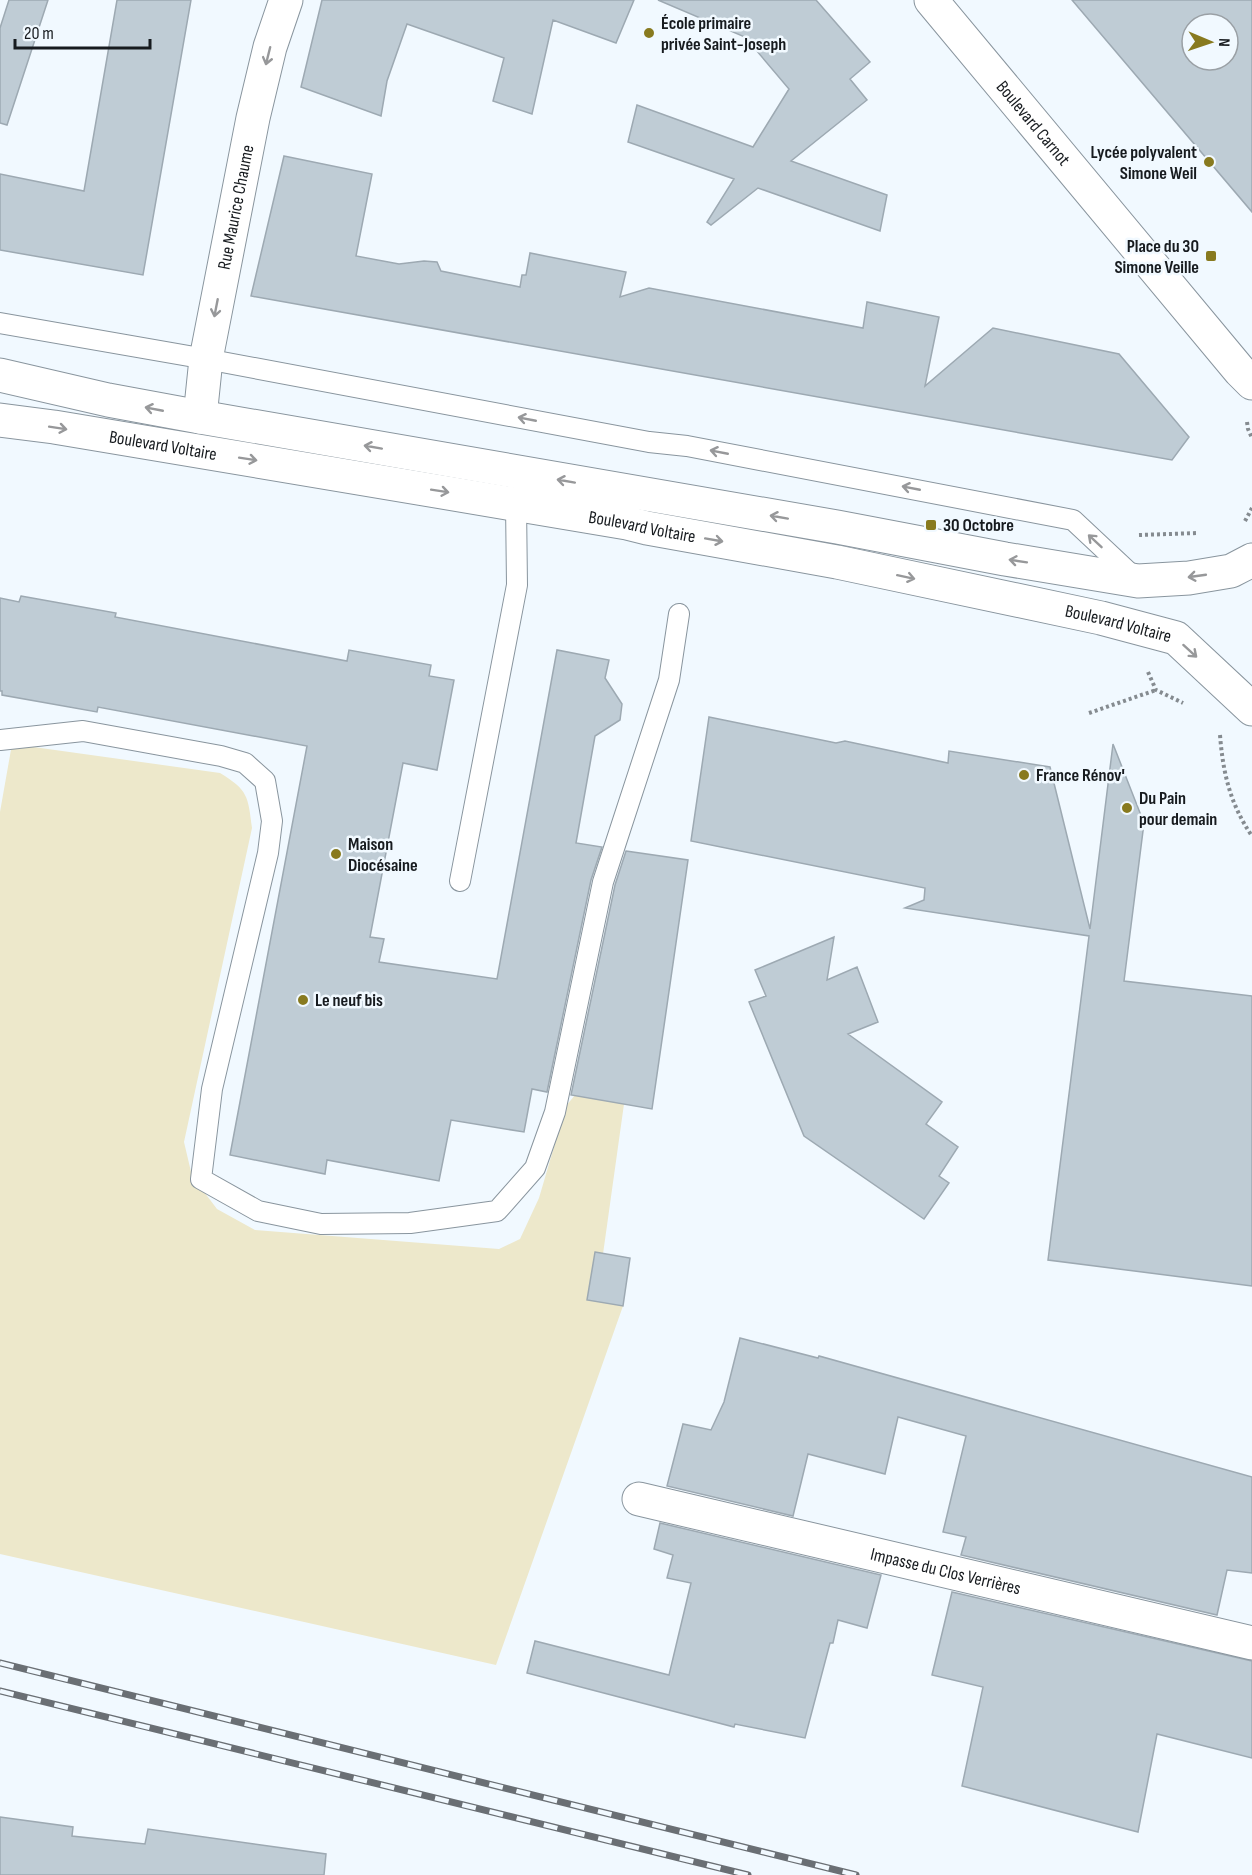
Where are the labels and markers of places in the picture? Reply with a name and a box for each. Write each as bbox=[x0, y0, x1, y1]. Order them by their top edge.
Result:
place label: École primaire privée Saint-Joseph bbox=[661, 13, 786, 55]
marker: École primaire privée Saint-Joseph bbox=[642, 26, 656, 40]
place label: Lycée polyvalent Simone Weil bbox=[1090, 142, 1197, 184]
marker: Lycée polyvalent Simone Weil bbox=[1202, 155, 1216, 169]
place label: Place du 30 Simone Veille bbox=[1114, 236, 1199, 278]
marker: Place du 30 Simone Veille bbox=[1204, 249, 1218, 263]
place label: 30 Octobre bbox=[943, 515, 1014, 536]
marker: 30 Octobre bbox=[924, 518, 938, 532]
place label: France Rénov' bbox=[1036, 765, 1125, 786]
marker: France Rénov' bbox=[1017, 768, 1031, 782]
place label: Du Pain pour demain bbox=[1139, 788, 1217, 830]
marker: Du Pain pour demain bbox=[1120, 801, 1134, 815]
place label: Maison Diocésaine bbox=[348, 834, 418, 876]
marker: Maison Diocésaine bbox=[329, 847, 343, 861]
place label: Le neuf bis bbox=[315, 990, 383, 1011]
marker: Le neuf bis bbox=[296, 993, 310, 1007]

